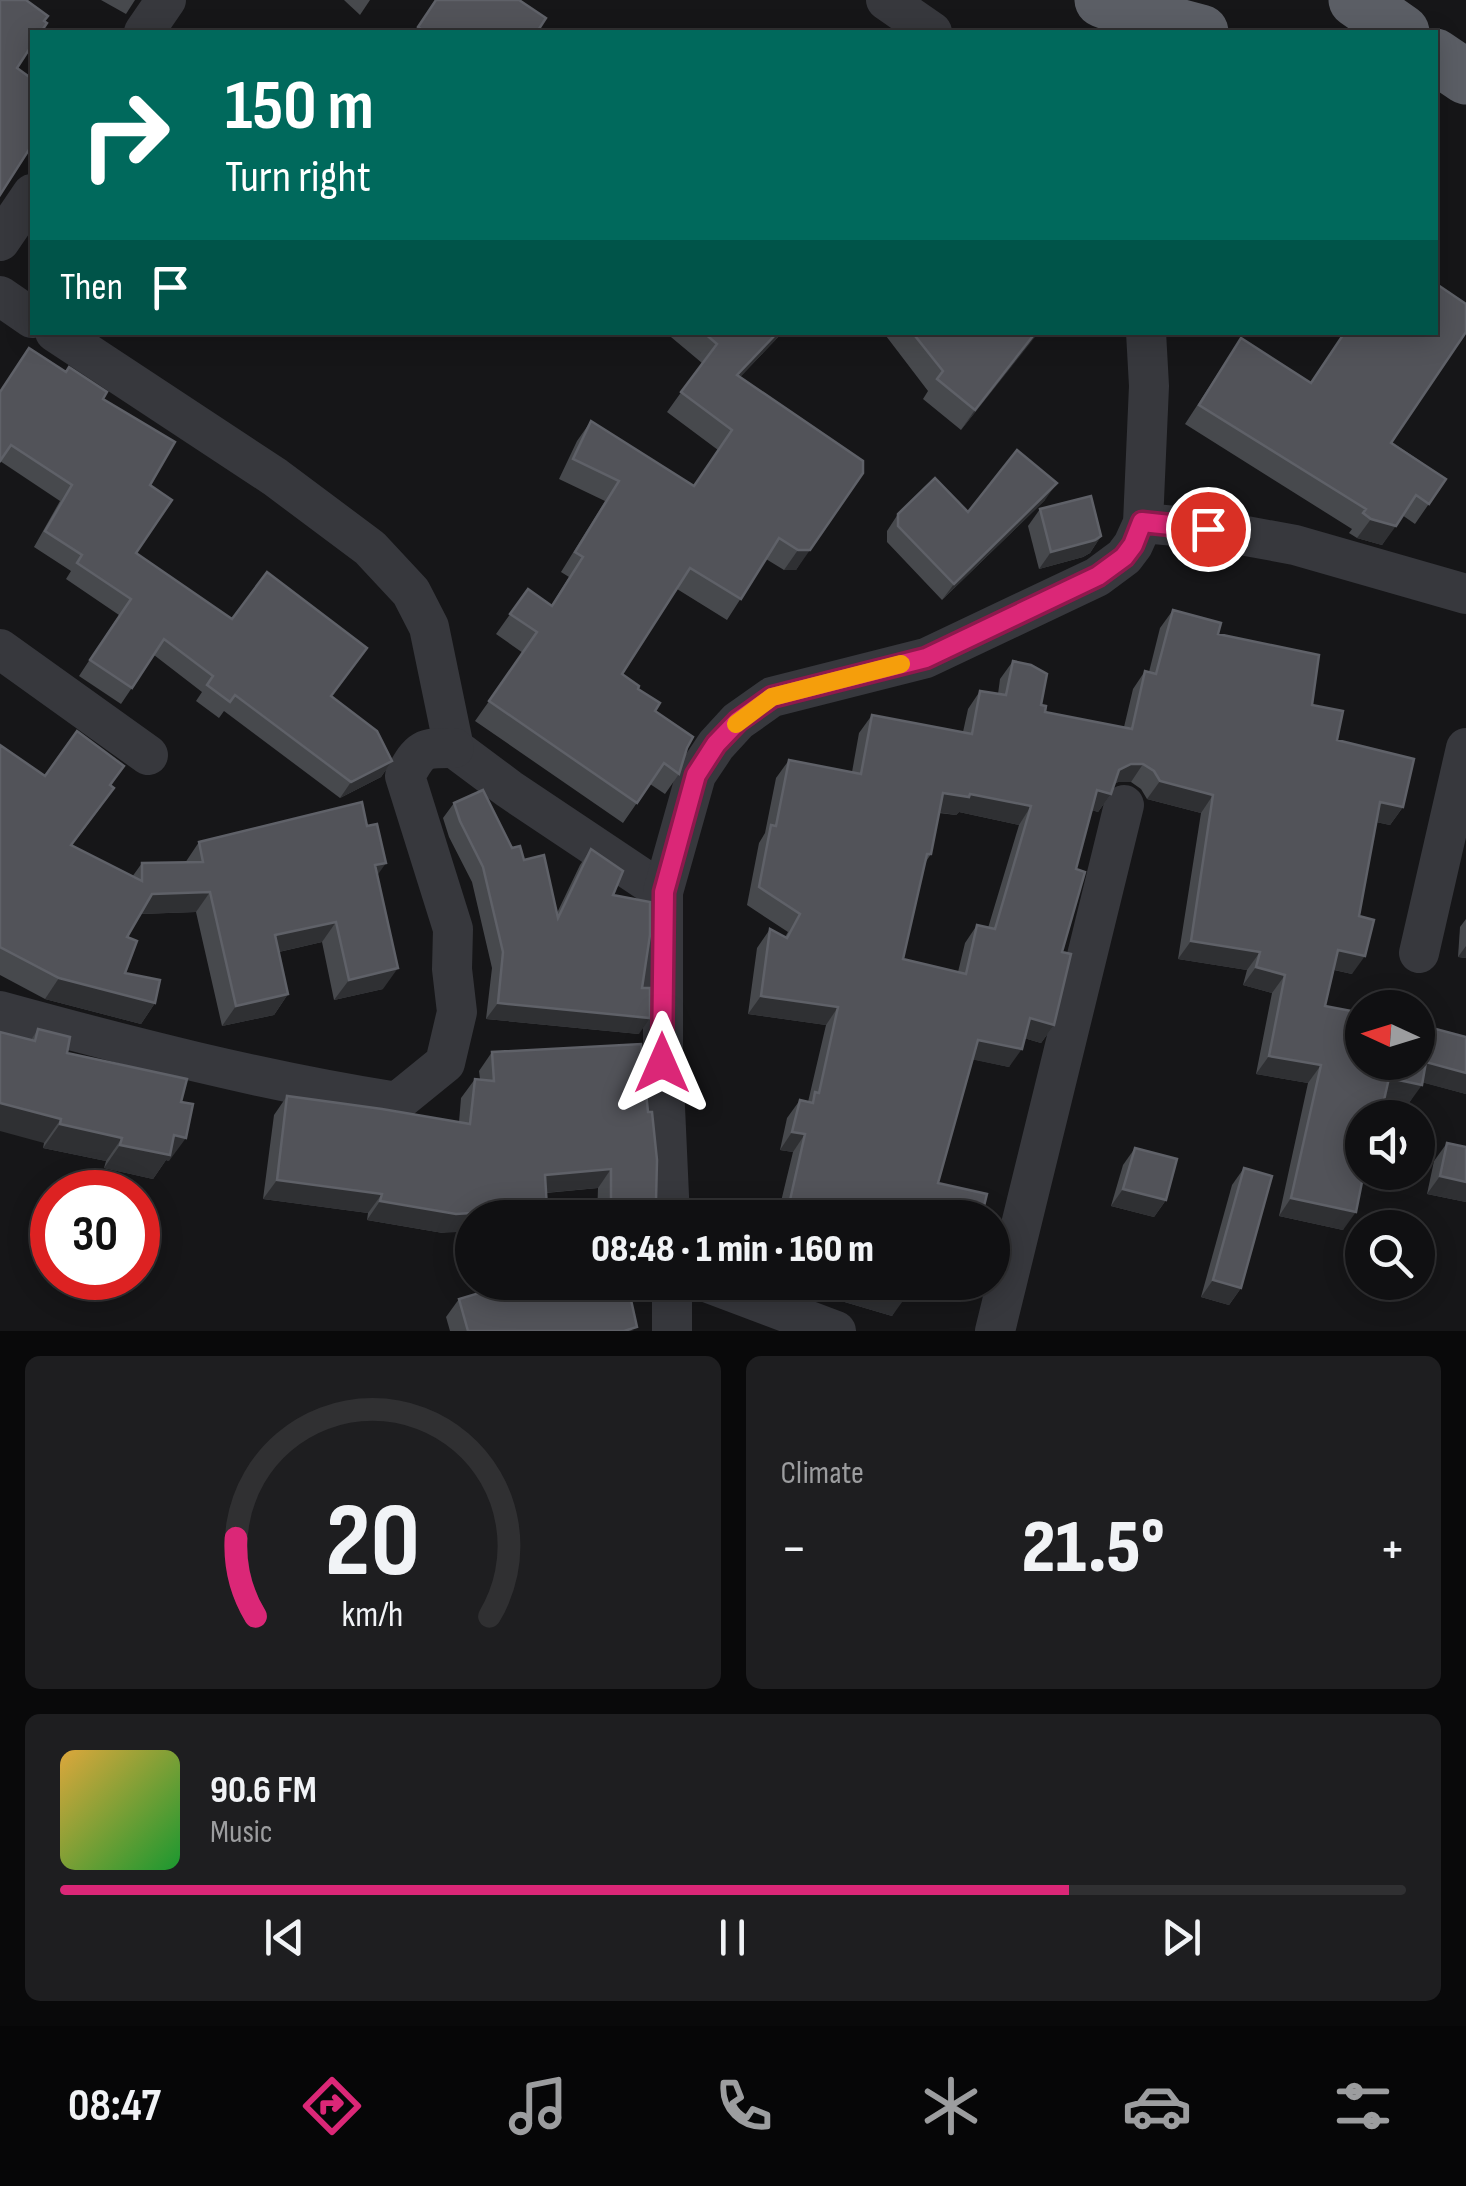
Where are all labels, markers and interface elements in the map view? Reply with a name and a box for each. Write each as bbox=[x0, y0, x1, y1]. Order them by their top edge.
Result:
text: 150 m bbox=[225, 65, 374, 149]
icon: right bbox=[60, 70, 190, 200]
text: Turn right bbox=[225, 150, 371, 205]
icon: arrive bbox=[143, 260, 198, 315]
text: Then bbox=[60, 265, 123, 310]
pin bbox=[1166, 487, 1251, 572]
icon: arrive bbox=[1181, 502, 1236, 557]
north arrow bbox=[1345, 990, 1435, 1080]
map controls bbox=[1345, 990, 1435, 1300]
position arrow bbox=[610, 1011, 714, 1115]
button: sound bbox=[1345, 1100, 1435, 1190]
speed limit sign: 30 bbox=[30, 1170, 160, 1300]
button: search bbox=[1345, 1210, 1435, 1300]
text: 08:48 · 1 min · 160 m bbox=[591, 1227, 874, 1272]
text: Climate bbox=[781, 1454, 864, 1493]
text: 20 bbox=[325, 1480, 420, 1605]
text: 21.5° bbox=[1022, 1503, 1165, 1594]
text: − bbox=[781, 1516, 807, 1583]
text: + bbox=[1379, 1516, 1406, 1583]
text: km/h bbox=[342, 1594, 404, 1637]
text: 90.6 FM bbox=[210, 1768, 317, 1813]
text: Music bbox=[210, 1813, 273, 1852]
icon: previous bbox=[257, 1910, 312, 1965]
icon: pause bbox=[705, 1910, 760, 1965]
icon: next bbox=[1154, 1910, 1209, 1965]
icon: directions bbox=[297, 2071, 367, 2141]
icon: music bbox=[503, 2071, 573, 2141]
icon: phone bbox=[709, 2071, 779, 2141]
icon: climate bbox=[916, 2071, 986, 2141]
icon: car bbox=[1122, 2071, 1192, 2141]
icon: filters bbox=[1328, 2071, 1398, 2141]
text: 08:47 bbox=[68, 2079, 161, 2134]

